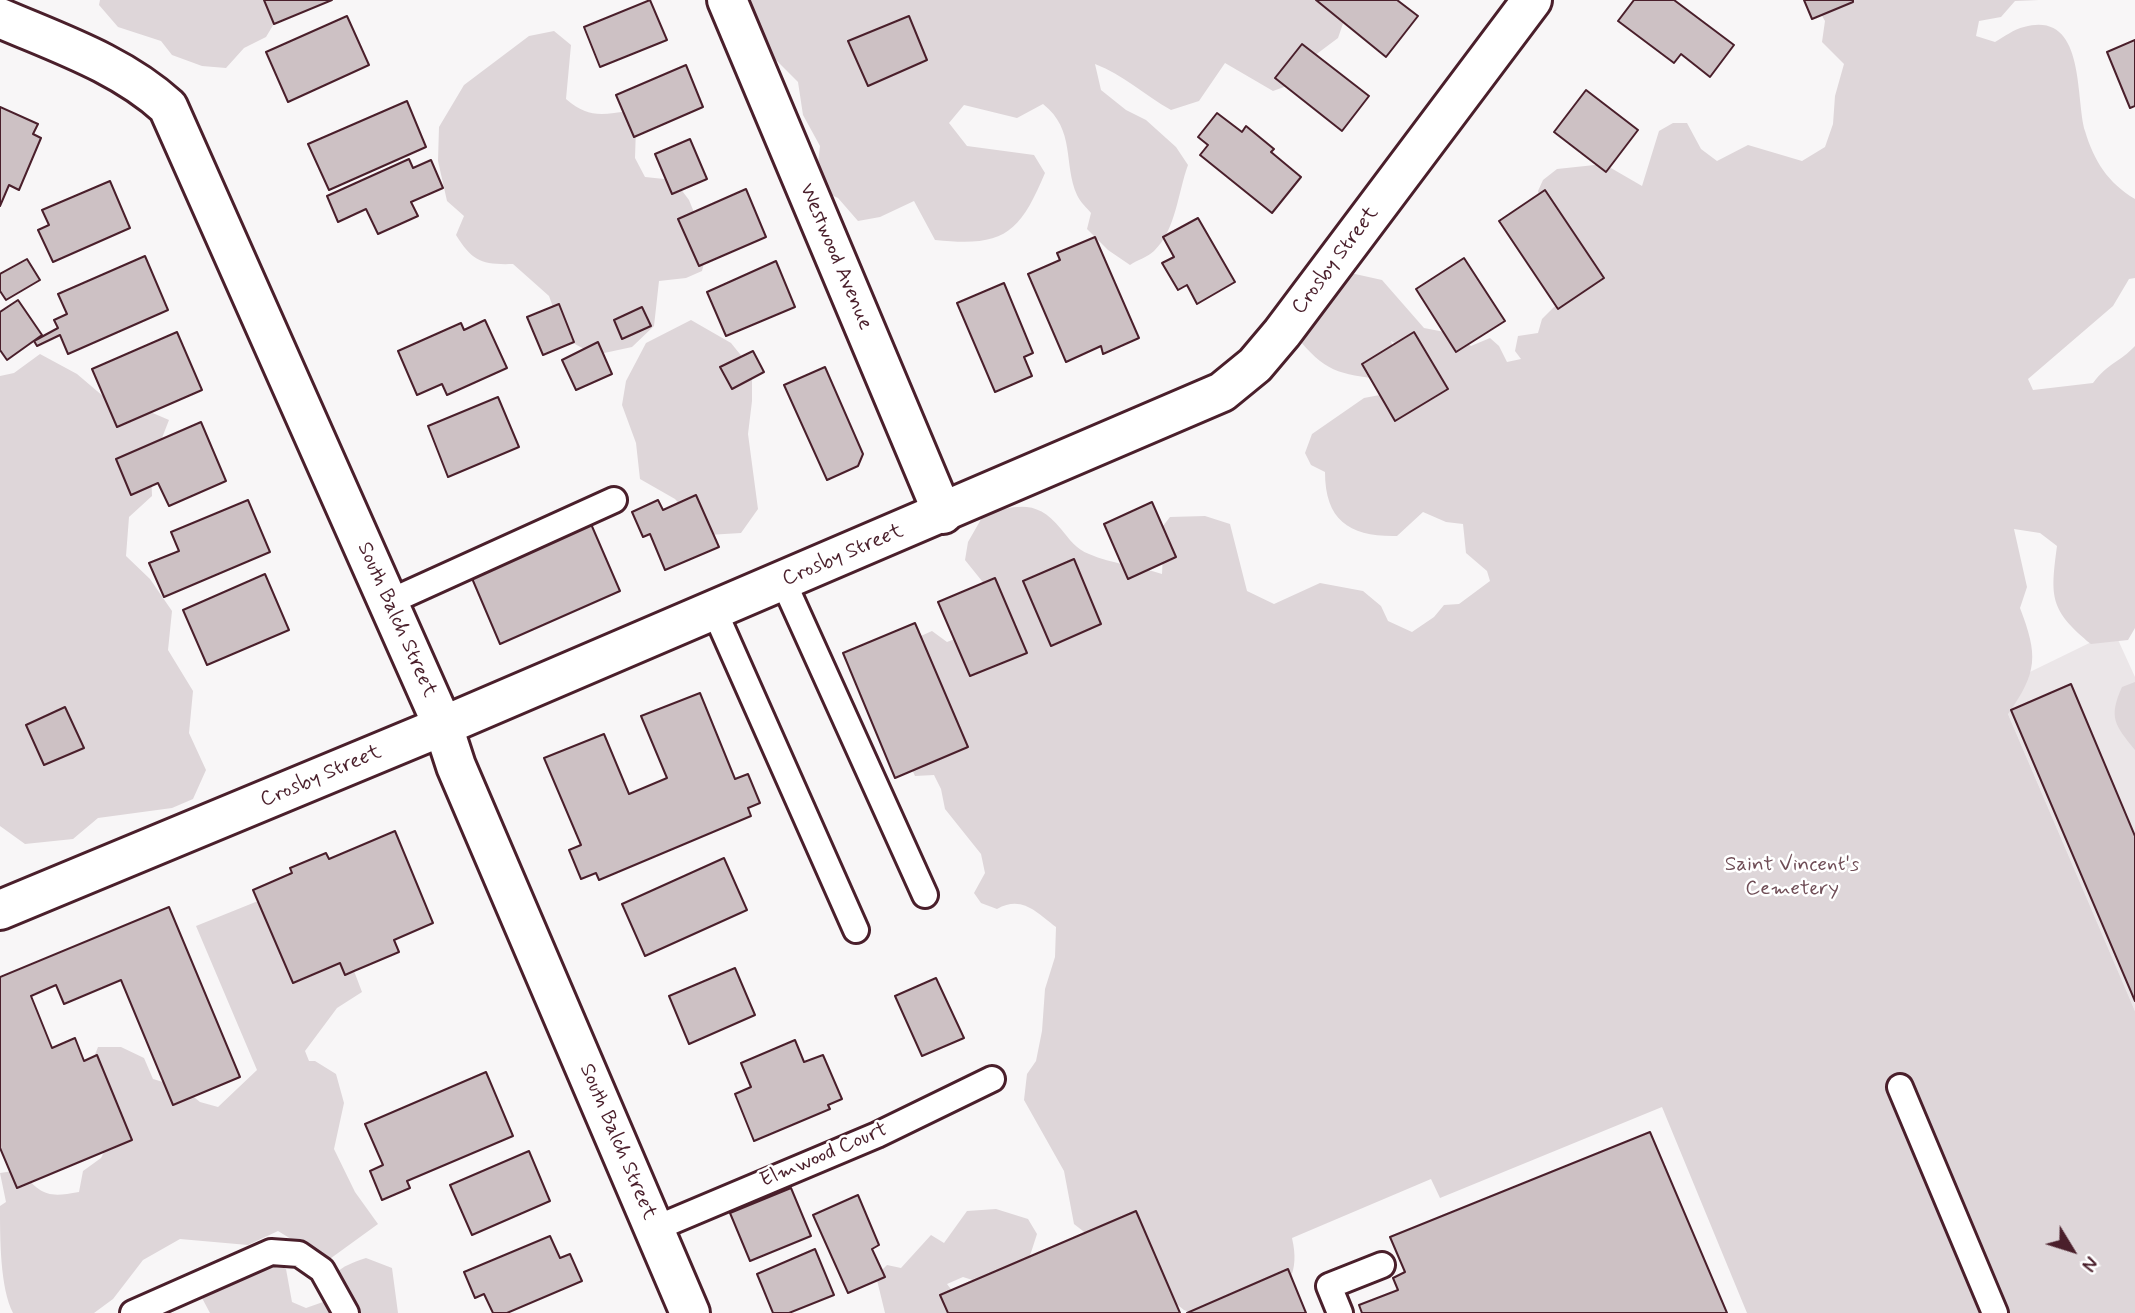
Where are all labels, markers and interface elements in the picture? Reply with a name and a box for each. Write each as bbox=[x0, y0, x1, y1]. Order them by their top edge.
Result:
street label: Westwood Avenue bbox=[793, 180, 877, 334]
street label: Crosby Street bbox=[1287, 202, 1385, 320]
street label: Crosby Street bbox=[779, 519, 907, 593]
street label: South Balch Street bbox=[351, 539, 441, 701]
street label: Crosby Street bbox=[257, 740, 385, 814]
park label: Saint Vincent's Cemetery bbox=[1725, 853, 1859, 903]
street label: South Balch Street bbox=[573, 1060, 661, 1224]
street label: Elmwood Court bbox=[757, 1118, 891, 1194]
north arrow bbox=[2037, 1215, 2107, 1285]
text: N bbox=[2075, 1251, 2103, 1276]

